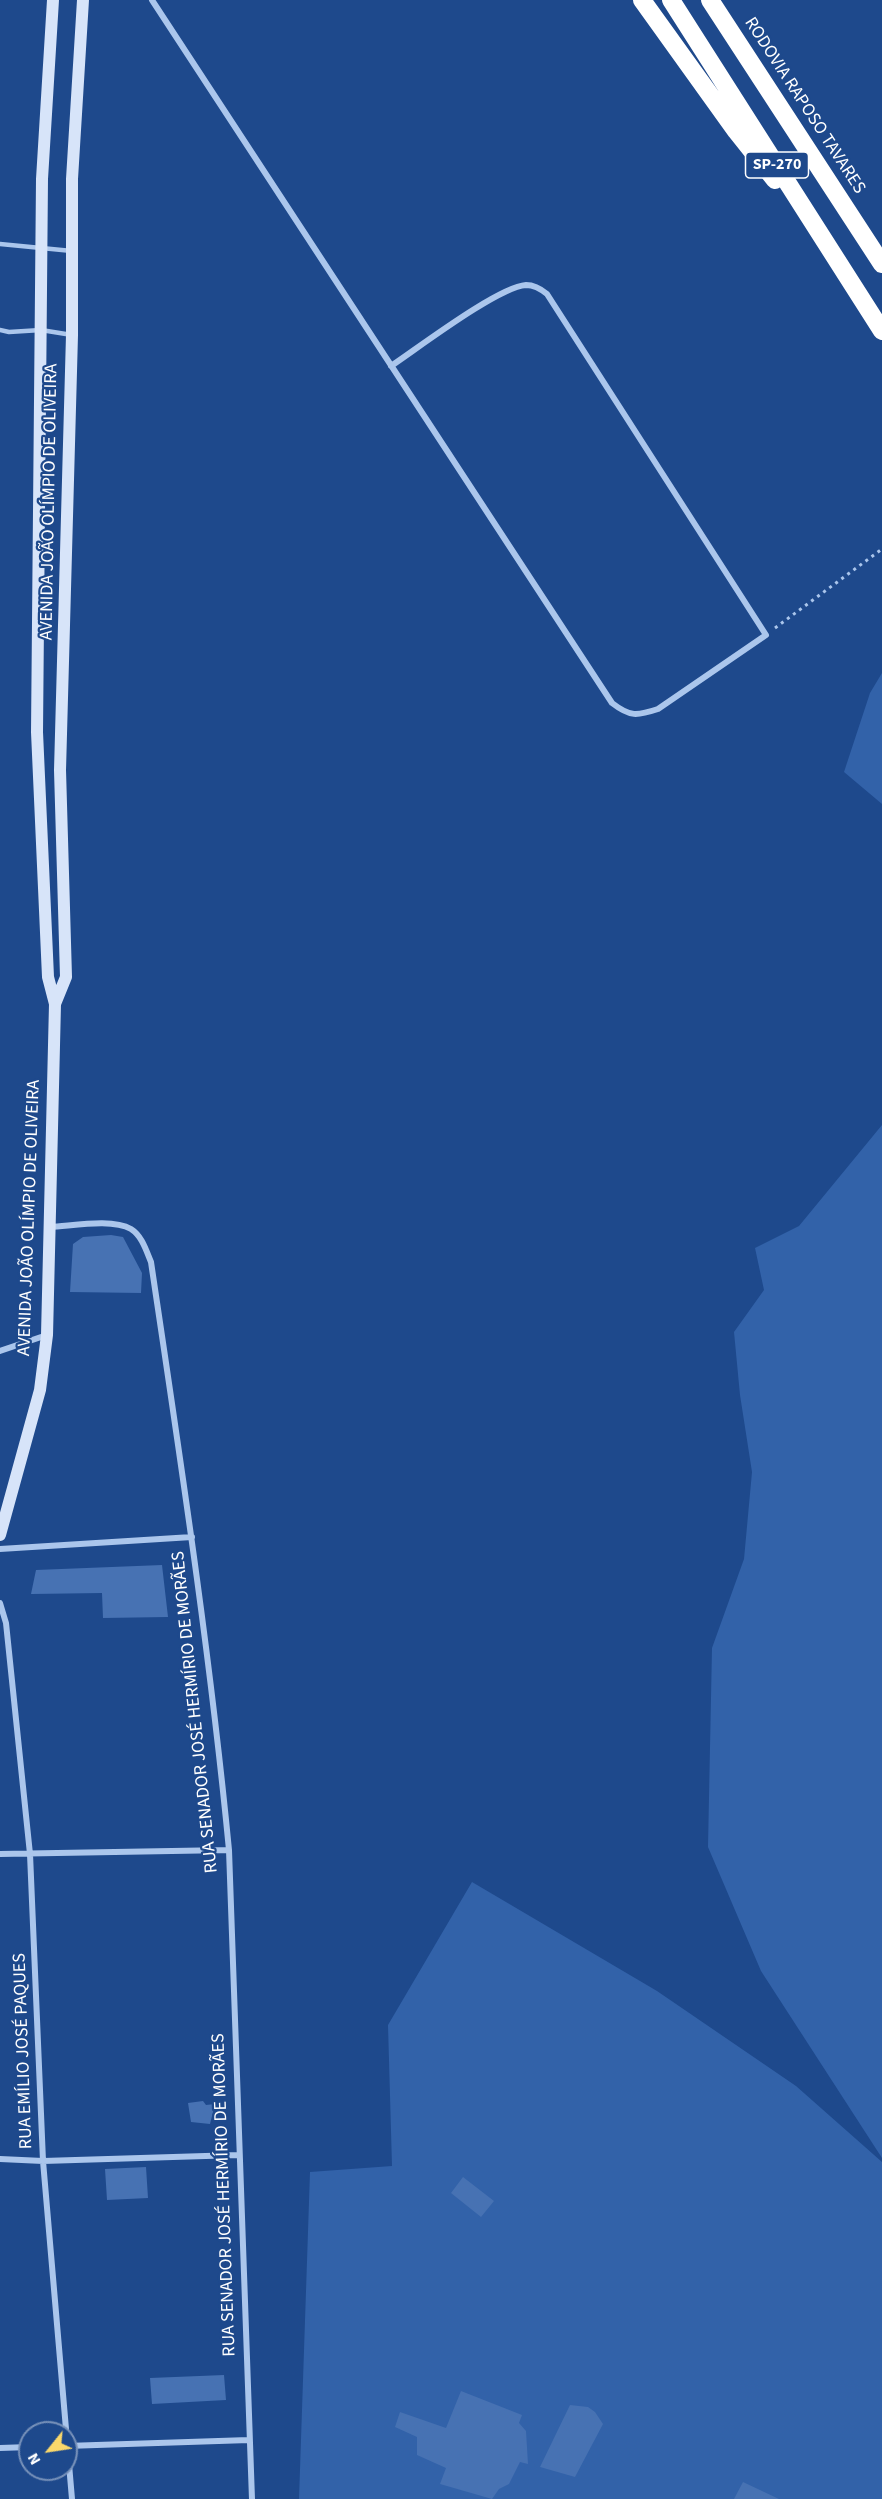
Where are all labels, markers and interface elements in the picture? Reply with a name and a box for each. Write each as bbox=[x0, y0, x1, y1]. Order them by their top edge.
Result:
street label: RODOVIA RAPOSO TAVARES bbox=[739, 14, 869, 198]
road number: SP-270 bbox=[746, 152, 808, 178]
street label: AVENIDA JOÃO OLÍMPIO DE OLIVEIRA bbox=[37, 364, 63, 640]
street label: AVENIDA JOÃO OLÍMPIO DE OLIVEIRA bbox=[14, 1079, 46, 1357]
street label: RUA SENADOR JOSÉ HERMÍRIO DE MORÃES bbox=[168, 1550, 224, 1874]
street label: RUA EMÍLIO JOSÉ PAQUES bbox=[10, 1953, 38, 2149]
street label: RUA SENADOR JOSÉ HERMÍRIO DE MORÃES bbox=[209, 2033, 241, 2357]
north arrow bbox=[18, 2421, 78, 2481]
text: N bbox=[22, 2449, 46, 2469]

